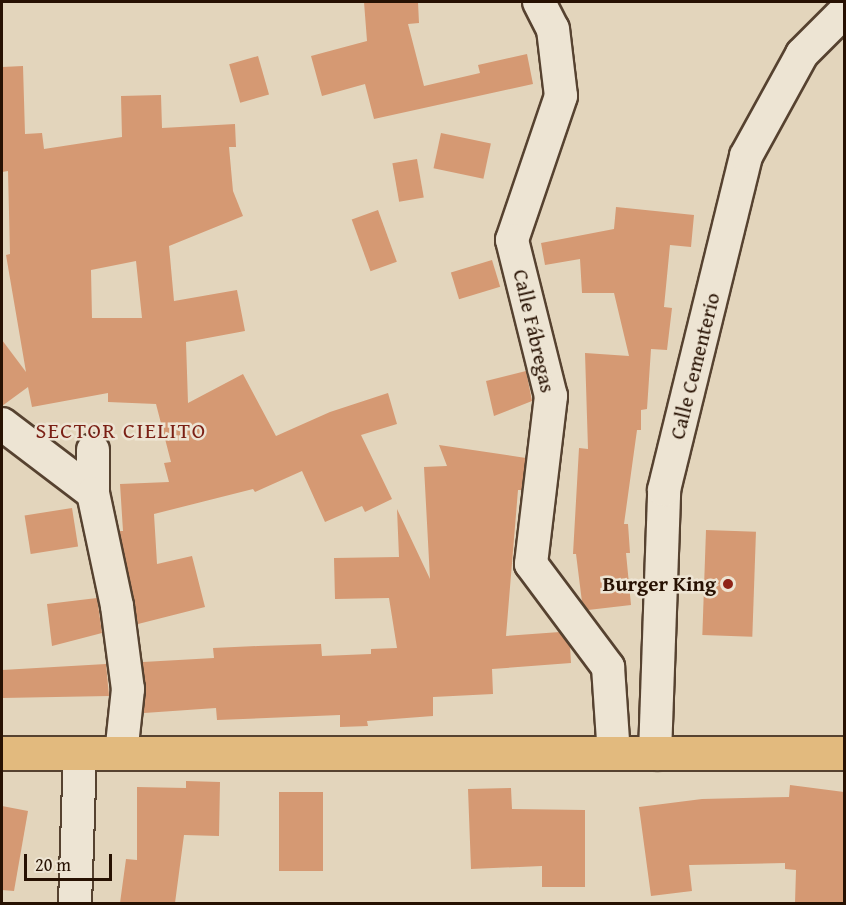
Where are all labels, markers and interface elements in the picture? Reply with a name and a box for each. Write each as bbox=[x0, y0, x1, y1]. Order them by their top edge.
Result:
street label: Calle Fábregas bbox=[508, 267, 560, 395]
street label: Calle Cementerio bbox=[665, 290, 725, 442]
district label: SECTOR CIELITO bbox=[35, 418, 207, 444]
place label: Burger King bbox=[602, 571, 716, 597]
marker: Burger King bbox=[721, 577, 735, 591]
scale bar bbox=[27, 842, 116, 880]
text: 20 m bbox=[35, 851, 71, 878]

